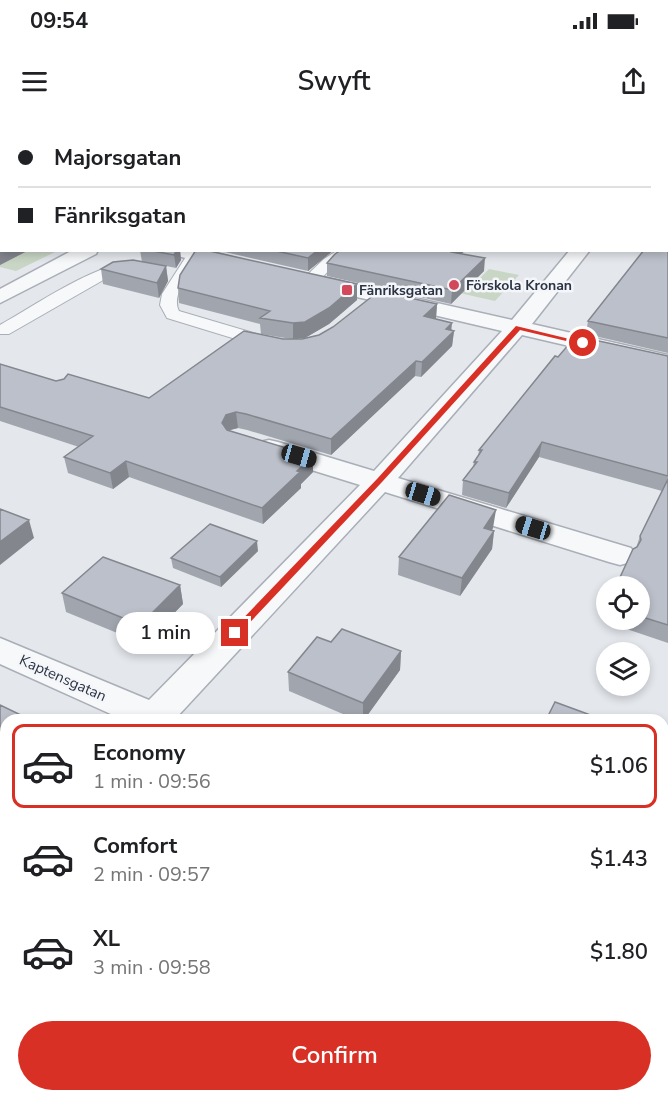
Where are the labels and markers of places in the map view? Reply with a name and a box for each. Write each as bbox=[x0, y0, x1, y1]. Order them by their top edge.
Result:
place label: Förskola Kronan bbox=[466, 276, 572, 295]
marker: Förskola Kronan bbox=[447, 278, 461, 292]
place label: Fänriksgatan bbox=[359, 281, 443, 300]
marker: Fänriksgatan bbox=[340, 283, 354, 297]

